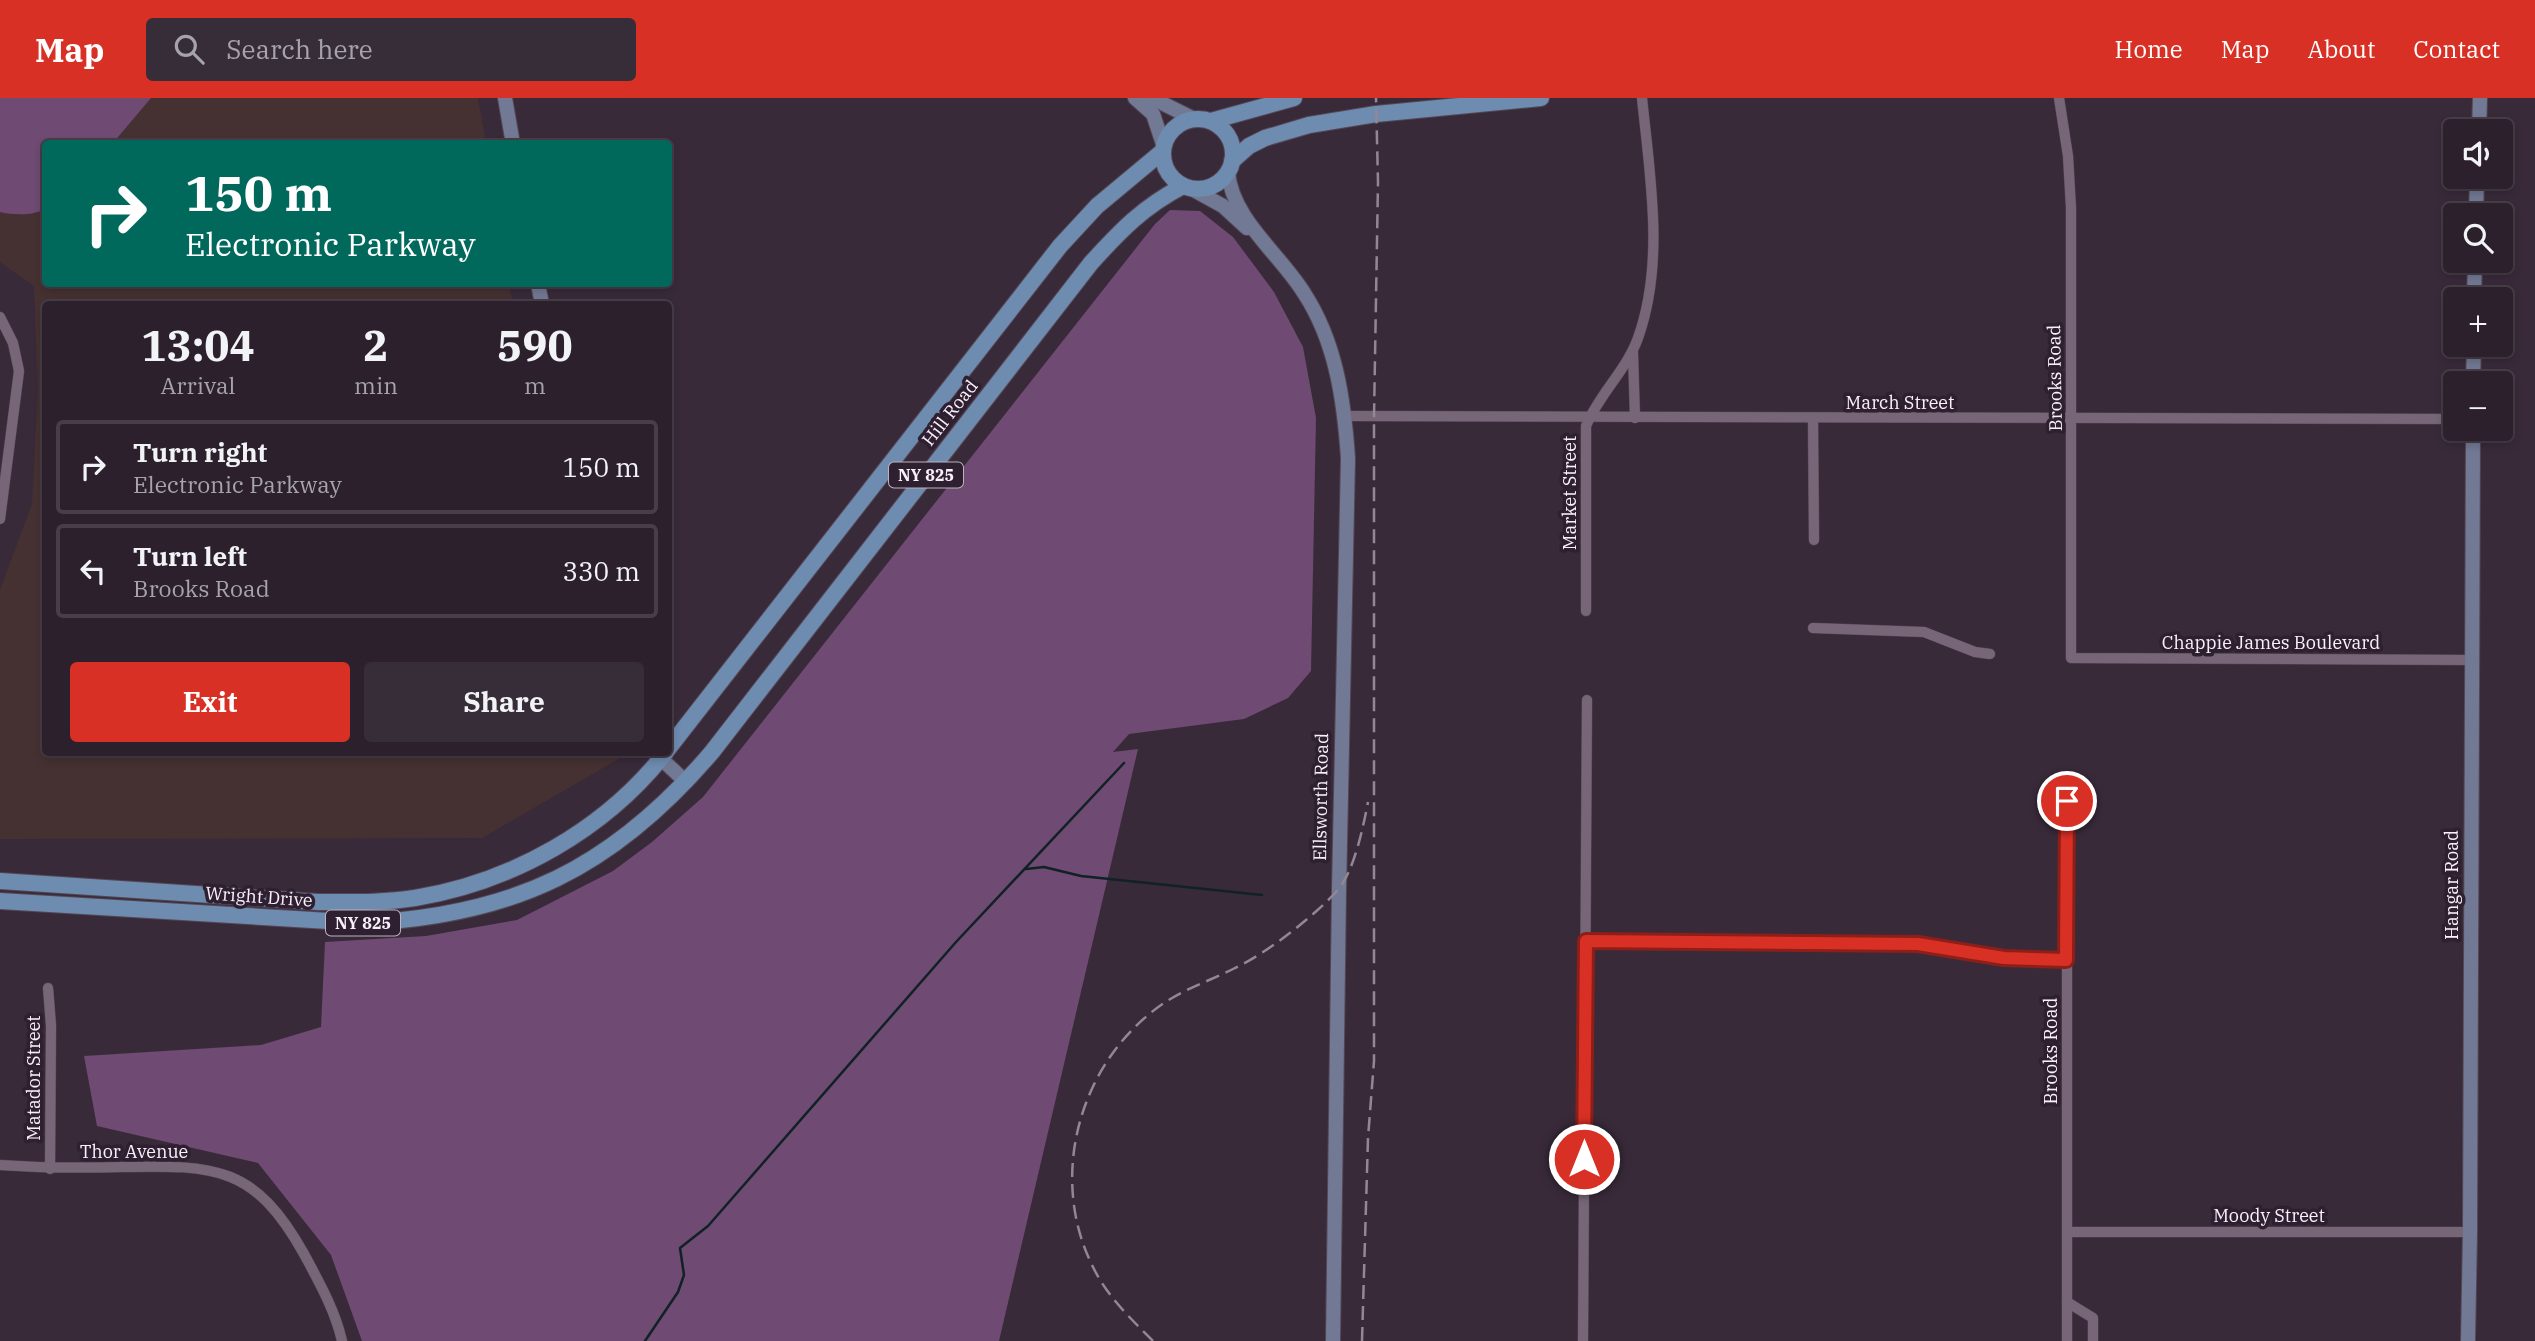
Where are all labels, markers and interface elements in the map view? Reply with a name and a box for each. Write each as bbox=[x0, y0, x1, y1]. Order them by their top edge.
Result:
search box bbox=[146, 18, 636, 81]
text: Map bbox=[35, 28, 104, 71]
icon: search bbox=[170, 30, 208, 68]
text: Search here bbox=[226, 32, 373, 66]
text: Home bbox=[2115, 33, 2183, 65]
text: Map bbox=[2221, 33, 2269, 65]
text: About bbox=[2307, 33, 2375, 65]
text: Contact bbox=[2413, 33, 2500, 65]
map controls bbox=[2443, 119, 2513, 441]
button: sound bbox=[2443, 119, 2513, 189]
text: 150 m bbox=[185, 161, 332, 224]
icon: right bbox=[70, 168, 161, 259]
button: search bbox=[2443, 203, 2513, 273]
text: Electronic Parkway bbox=[185, 223, 475, 265]
button: + bbox=[2443, 287, 2513, 357]
text: 13:04 bbox=[141, 318, 255, 373]
text: 2 bbox=[363, 318, 389, 373]
text: 590 bbox=[497, 318, 573, 373]
street label: Brooks Road bbox=[2042, 324, 2067, 432]
text: Arrival bbox=[161, 370, 235, 400]
text: min bbox=[354, 370, 398, 400]
text: m bbox=[524, 370, 546, 400]
button: − bbox=[2443, 371, 2513, 441]
street label: Hill Road bbox=[917, 375, 983, 450]
street label: March Street bbox=[1846, 391, 1954, 414]
text: Turn right bbox=[133, 435, 267, 469]
street label: Market Street bbox=[1558, 436, 1581, 550]
icon: right bbox=[74, 448, 112, 486]
text: 150 m bbox=[562, 450, 640, 484]
road number: NY 825 bbox=[889, 462, 963, 488]
text: Electronic Parkway bbox=[133, 469, 342, 499]
text: Turn left bbox=[133, 539, 247, 573]
icon: left bbox=[74, 552, 112, 590]
text: 330 m bbox=[562, 554, 640, 588]
text: Brooks Road bbox=[133, 573, 270, 603]
street label: Chappie James Boulevard bbox=[2162, 631, 2380, 654]
button: Exit bbox=[70, 662, 350, 742]
button: Share bbox=[364, 662, 644, 742]
street label: Ellsworth Road bbox=[1308, 733, 1333, 861]
pin bbox=[2037, 771, 2097, 831]
icon: arrive bbox=[2048, 782, 2086, 820]
street label: Hangar Road bbox=[2440, 830, 2463, 940]
street label: Wright Drive bbox=[205, 881, 313, 912]
road number: NY 825 bbox=[326, 910, 400, 936]
street label: Brooks Road bbox=[2039, 997, 2062, 1104]
street label: Matador Street bbox=[22, 1015, 45, 1141]
position arrow bbox=[1547, 1122, 1621, 1196]
street label: Thor Avenue bbox=[80, 1140, 188, 1163]
street label: Moody Street bbox=[2213, 1204, 2325, 1227]

